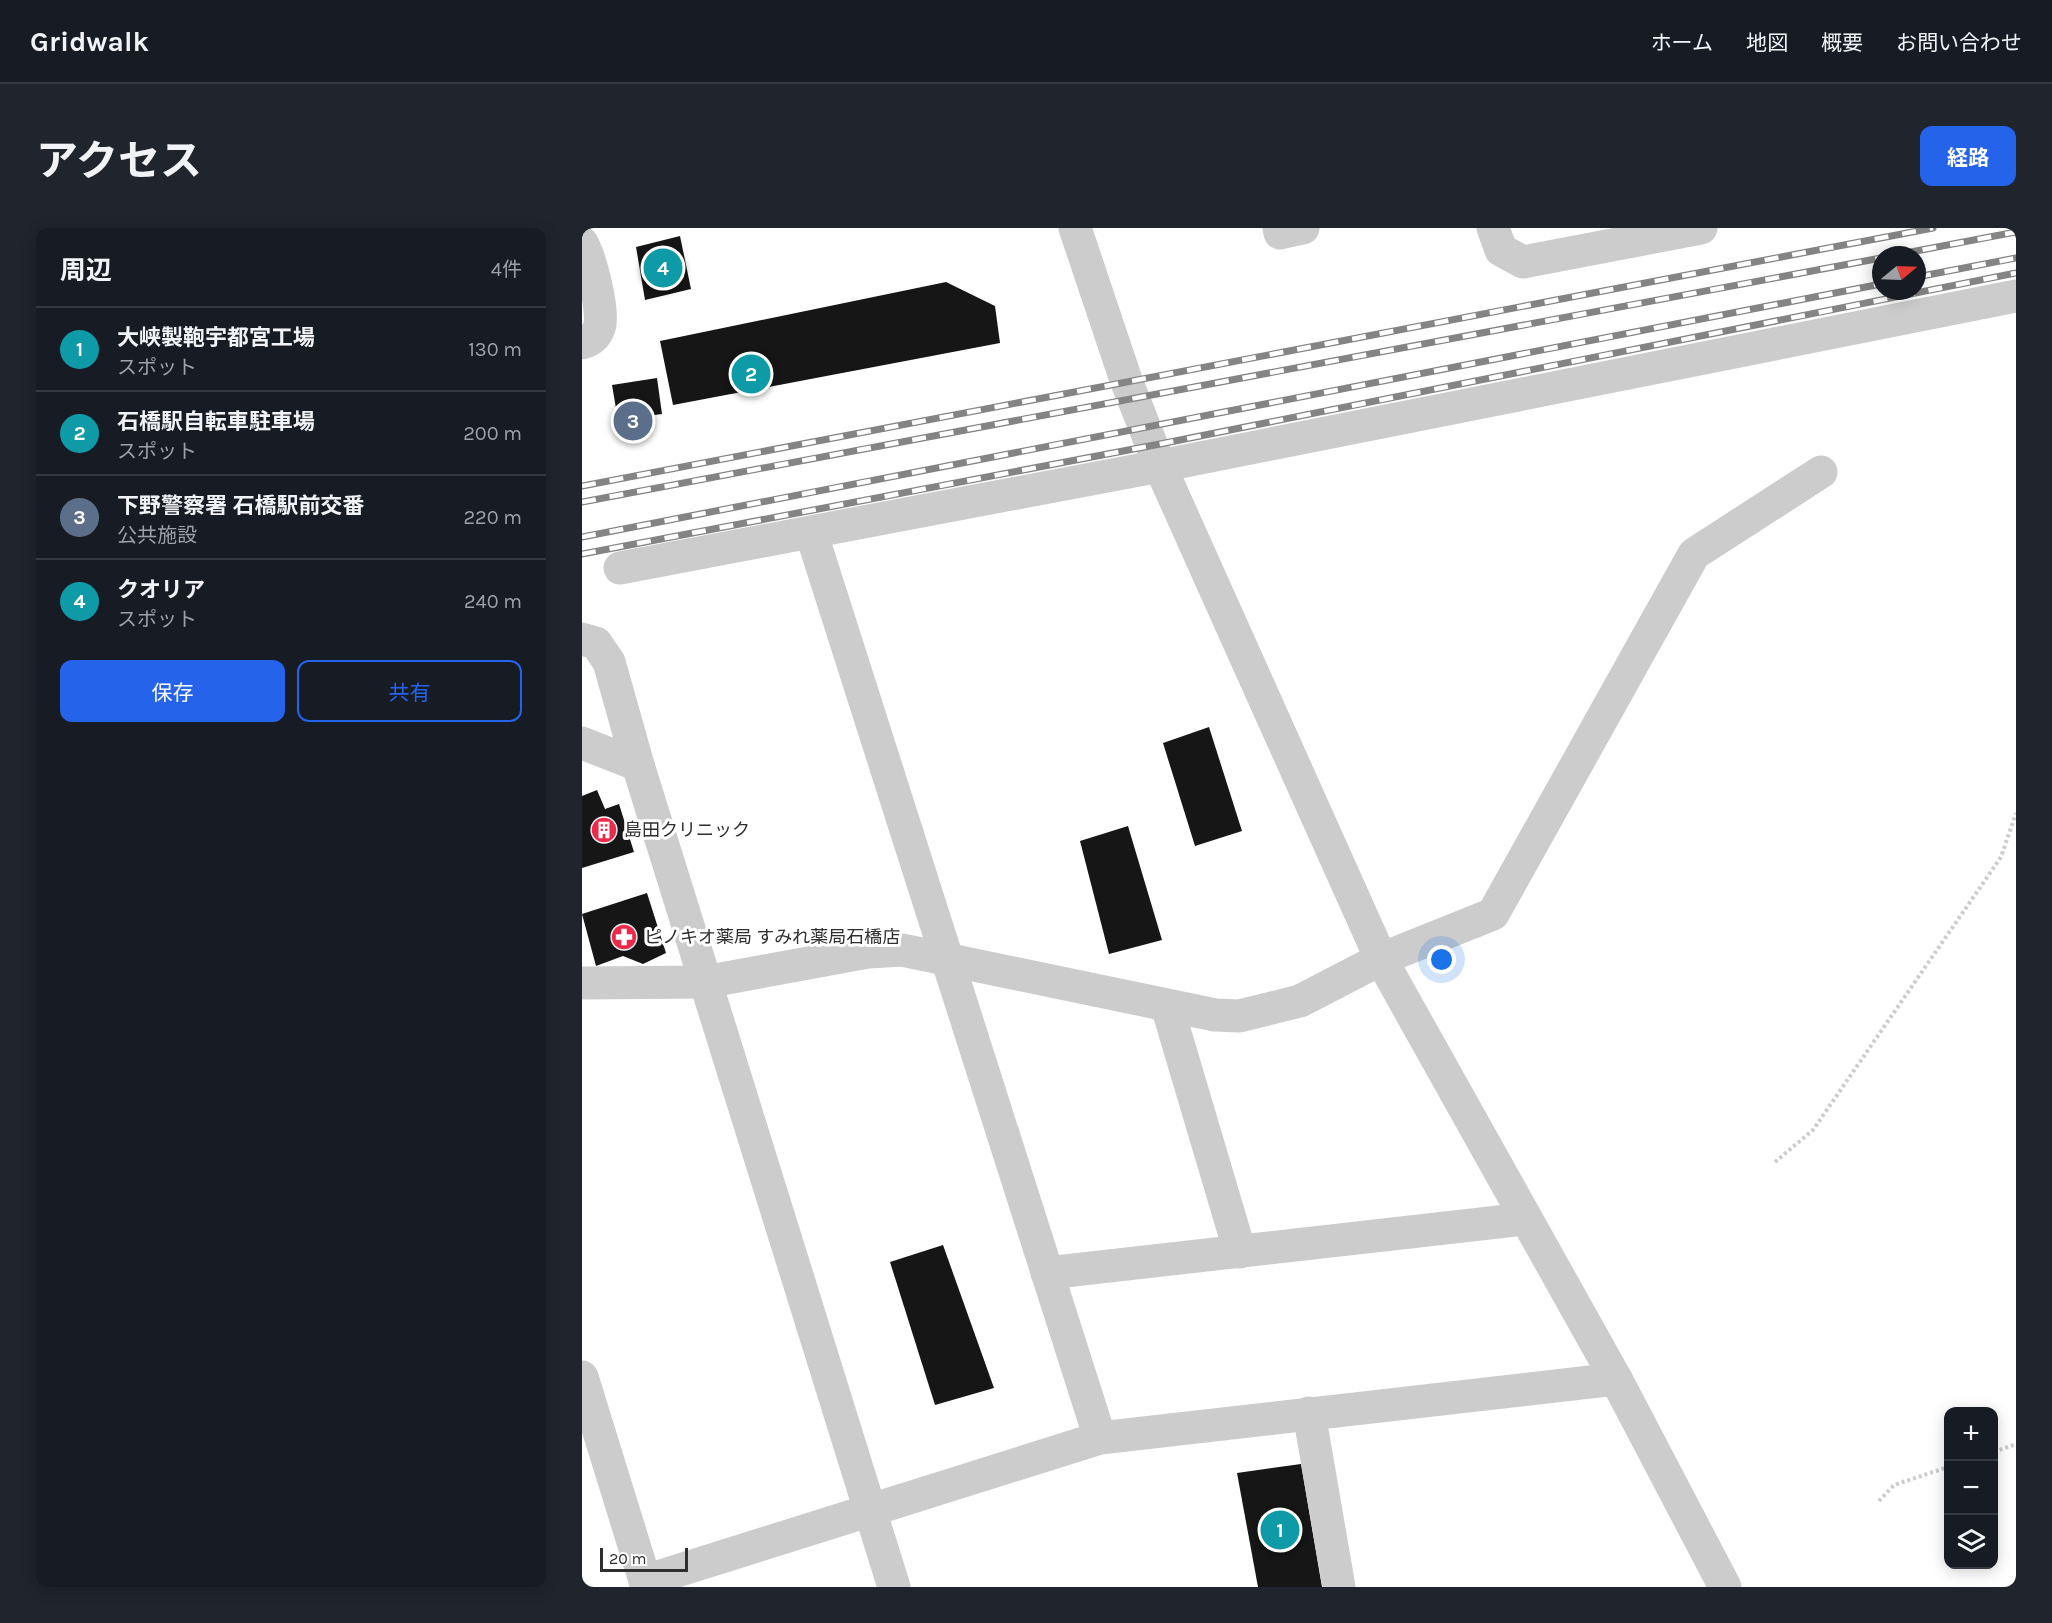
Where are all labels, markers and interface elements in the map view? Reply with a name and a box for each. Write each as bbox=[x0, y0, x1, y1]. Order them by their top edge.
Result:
text: Gridwalk bbox=[30, 25, 149, 58]
text: ホーム bbox=[1651, 31, 1713, 55]
text: 地図 bbox=[1746, 31, 1788, 55]
text: 概要 bbox=[1821, 31, 1863, 55]
text: お問い合わせ bbox=[1896, 31, 2022, 55]
button: 経路 bbox=[1920, 126, 2016, 186]
text: アクセス bbox=[36, 136, 202, 186]
pin: 4 bbox=[644, 246, 682, 291]
north arrow bbox=[1872, 246, 1926, 300]
text: 周辺 bbox=[60, 255, 112, 286]
text: 4件 bbox=[491, 258, 522, 281]
text: 大峡製鞄宇都宮工場 bbox=[117, 325, 315, 351]
text: 1 bbox=[76, 338, 83, 361]
text: 130 m bbox=[468, 338, 522, 361]
pin: 2 bbox=[732, 352, 770, 396]
text: スポット bbox=[117, 356, 197, 379]
pin: 3 bbox=[614, 398, 652, 444]
text: 石橋駅自転車駐車場 bbox=[117, 409, 315, 435]
text: 2 bbox=[73, 422, 86, 445]
text: 200 m bbox=[463, 422, 522, 445]
text: スポット bbox=[117, 440, 197, 463]
text: 下野警察署 石橋駅前交番 bbox=[117, 493, 365, 519]
text: 3 bbox=[73, 506, 86, 529]
text: 220 m bbox=[463, 506, 522, 529]
text: 公共施設 bbox=[117, 524, 197, 547]
text: クオリア bbox=[117, 577, 205, 603]
text: 4 bbox=[74, 590, 85, 613]
text: 240 m bbox=[464, 590, 522, 613]
text: スポット bbox=[117, 608, 197, 631]
button: 保存 bbox=[60, 660, 285, 722]
button: 共有 bbox=[297, 660, 522, 722]
building icon: 島田クリニック bbox=[589, 815, 619, 845]
place label: 島田クリニック bbox=[624, 819, 750, 841]
pharmacy icon: ピノキオ薬局 すみれ薬局石橋店 bbox=[609, 922, 639, 952]
place label: ピノキオ薬局 すみれ薬局石橋店 bbox=[644, 926, 900, 948]
your location bbox=[1427, 945, 1456, 974]
map controls bbox=[1944, 1407, 1998, 1569]
button: + bbox=[1944, 1407, 1998, 1461]
button: − bbox=[1944, 1461, 1998, 1515]
pin: 1 bbox=[1260, 1508, 1300, 1552]
button: layers bbox=[1944, 1515, 1998, 1569]
scale bar bbox=[600, 1545, 688, 1572]
text: 20 m bbox=[609, 1549, 647, 1568]

